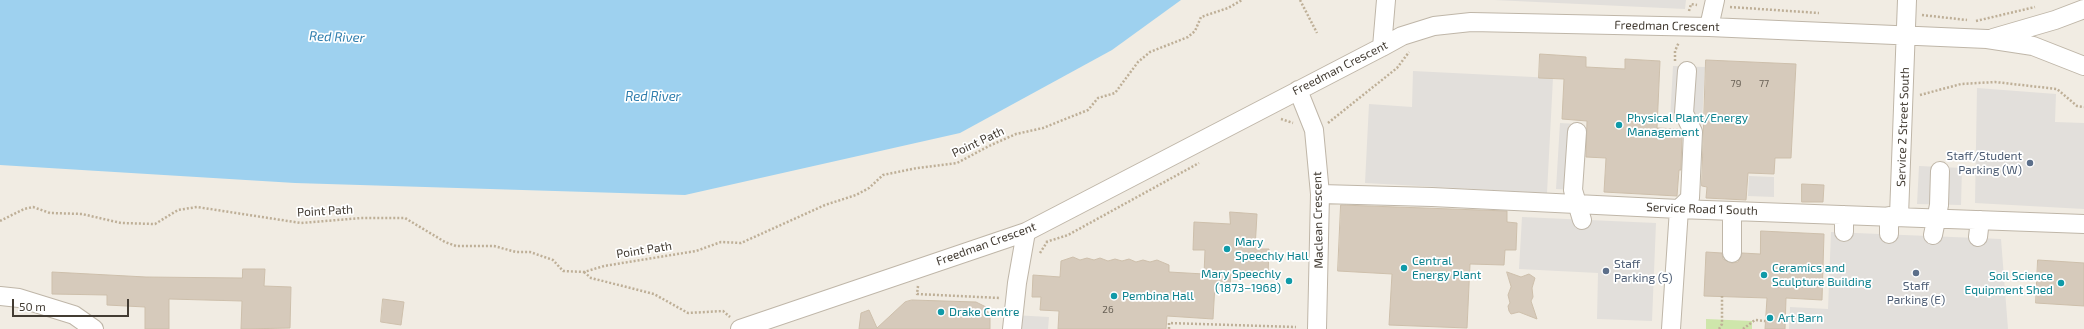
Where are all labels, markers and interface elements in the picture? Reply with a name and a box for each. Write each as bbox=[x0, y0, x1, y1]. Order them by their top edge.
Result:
street label: Freedman Crescent bbox=[1614, 18, 1720, 34]
water label: Red River bbox=[309, 28, 365, 46]
street label: Freedman Crescent bbox=[1290, 38, 1390, 98]
street label: Service 2 Street South bbox=[1894, 67, 1912, 187]
house number: 79 bbox=[1731, 78, 1741, 90]
house number: 77 bbox=[1759, 78, 1769, 90]
water label: Red River bbox=[625, 89, 681, 105]
place label: Physical Plant/Energy Management bbox=[1627, 111, 1748, 139]
marker: Physical Plant/Energy Management bbox=[1614, 120, 1624, 130]
street label: Point Path bbox=[949, 124, 1007, 160]
place label: Staff/Student Parking (W) bbox=[1947, 149, 2022, 177]
marker: Staff/Student Parking (W) bbox=[2025, 158, 2035, 168]
street label: Maclean Crescent bbox=[1310, 171, 1326, 269]
street label: Service Road 1 South bbox=[1646, 200, 1758, 218]
street label: Point Path bbox=[297, 202, 353, 220]
street label: Freedman Crescent bbox=[934, 219, 1038, 269]
place label: Mary Speechly Hall bbox=[1235, 235, 1308, 263]
street label: Point Path bbox=[615, 238, 673, 262]
marker: Mary Speechly Hall bbox=[1222, 244, 1232, 254]
place label: Central Energy Plant bbox=[1412, 254, 1481, 282]
place label: Staff Parking (S) bbox=[1614, 257, 1673, 285]
place label: Ceramics and Sculpture Building bbox=[1772, 261, 1871, 289]
marker: Central Energy Plant bbox=[1399, 263, 1409, 273]
marker: Staff Parking (S) bbox=[1601, 266, 1611, 276]
place label: Mary Speechly (1873–1968) bbox=[1201, 267, 1281, 295]
marker: Staff Parking (E) bbox=[1911, 268, 1921, 278]
place label: Soil Science Equipment Shed bbox=[1964, 269, 2053, 297]
marker: Ceramics and Sculpture Building bbox=[1759, 270, 1769, 280]
marker: Mary Speechly (1873–1968) bbox=[1284, 276, 1294, 286]
marker: Soil Science Equipment Shed bbox=[2056, 278, 2066, 288]
place label: Staff Parking (E) bbox=[1887, 279, 1945, 307]
place label: Pembina Hall bbox=[1122, 289, 1194, 303]
scale bar bbox=[14, 291, 131, 317]
marker: Pembina Hall bbox=[1109, 291, 1119, 301]
text: 50 m bbox=[19, 299, 46, 313]
house number: 26 bbox=[1102, 304, 1114, 316]
place label: Drake Centre bbox=[949, 305, 1019, 319]
marker: Drake Centre bbox=[936, 307, 946, 317]
place label: Art Barn bbox=[1778, 311, 1823, 325]
marker: Art Barn bbox=[1765, 313, 1775, 323]

